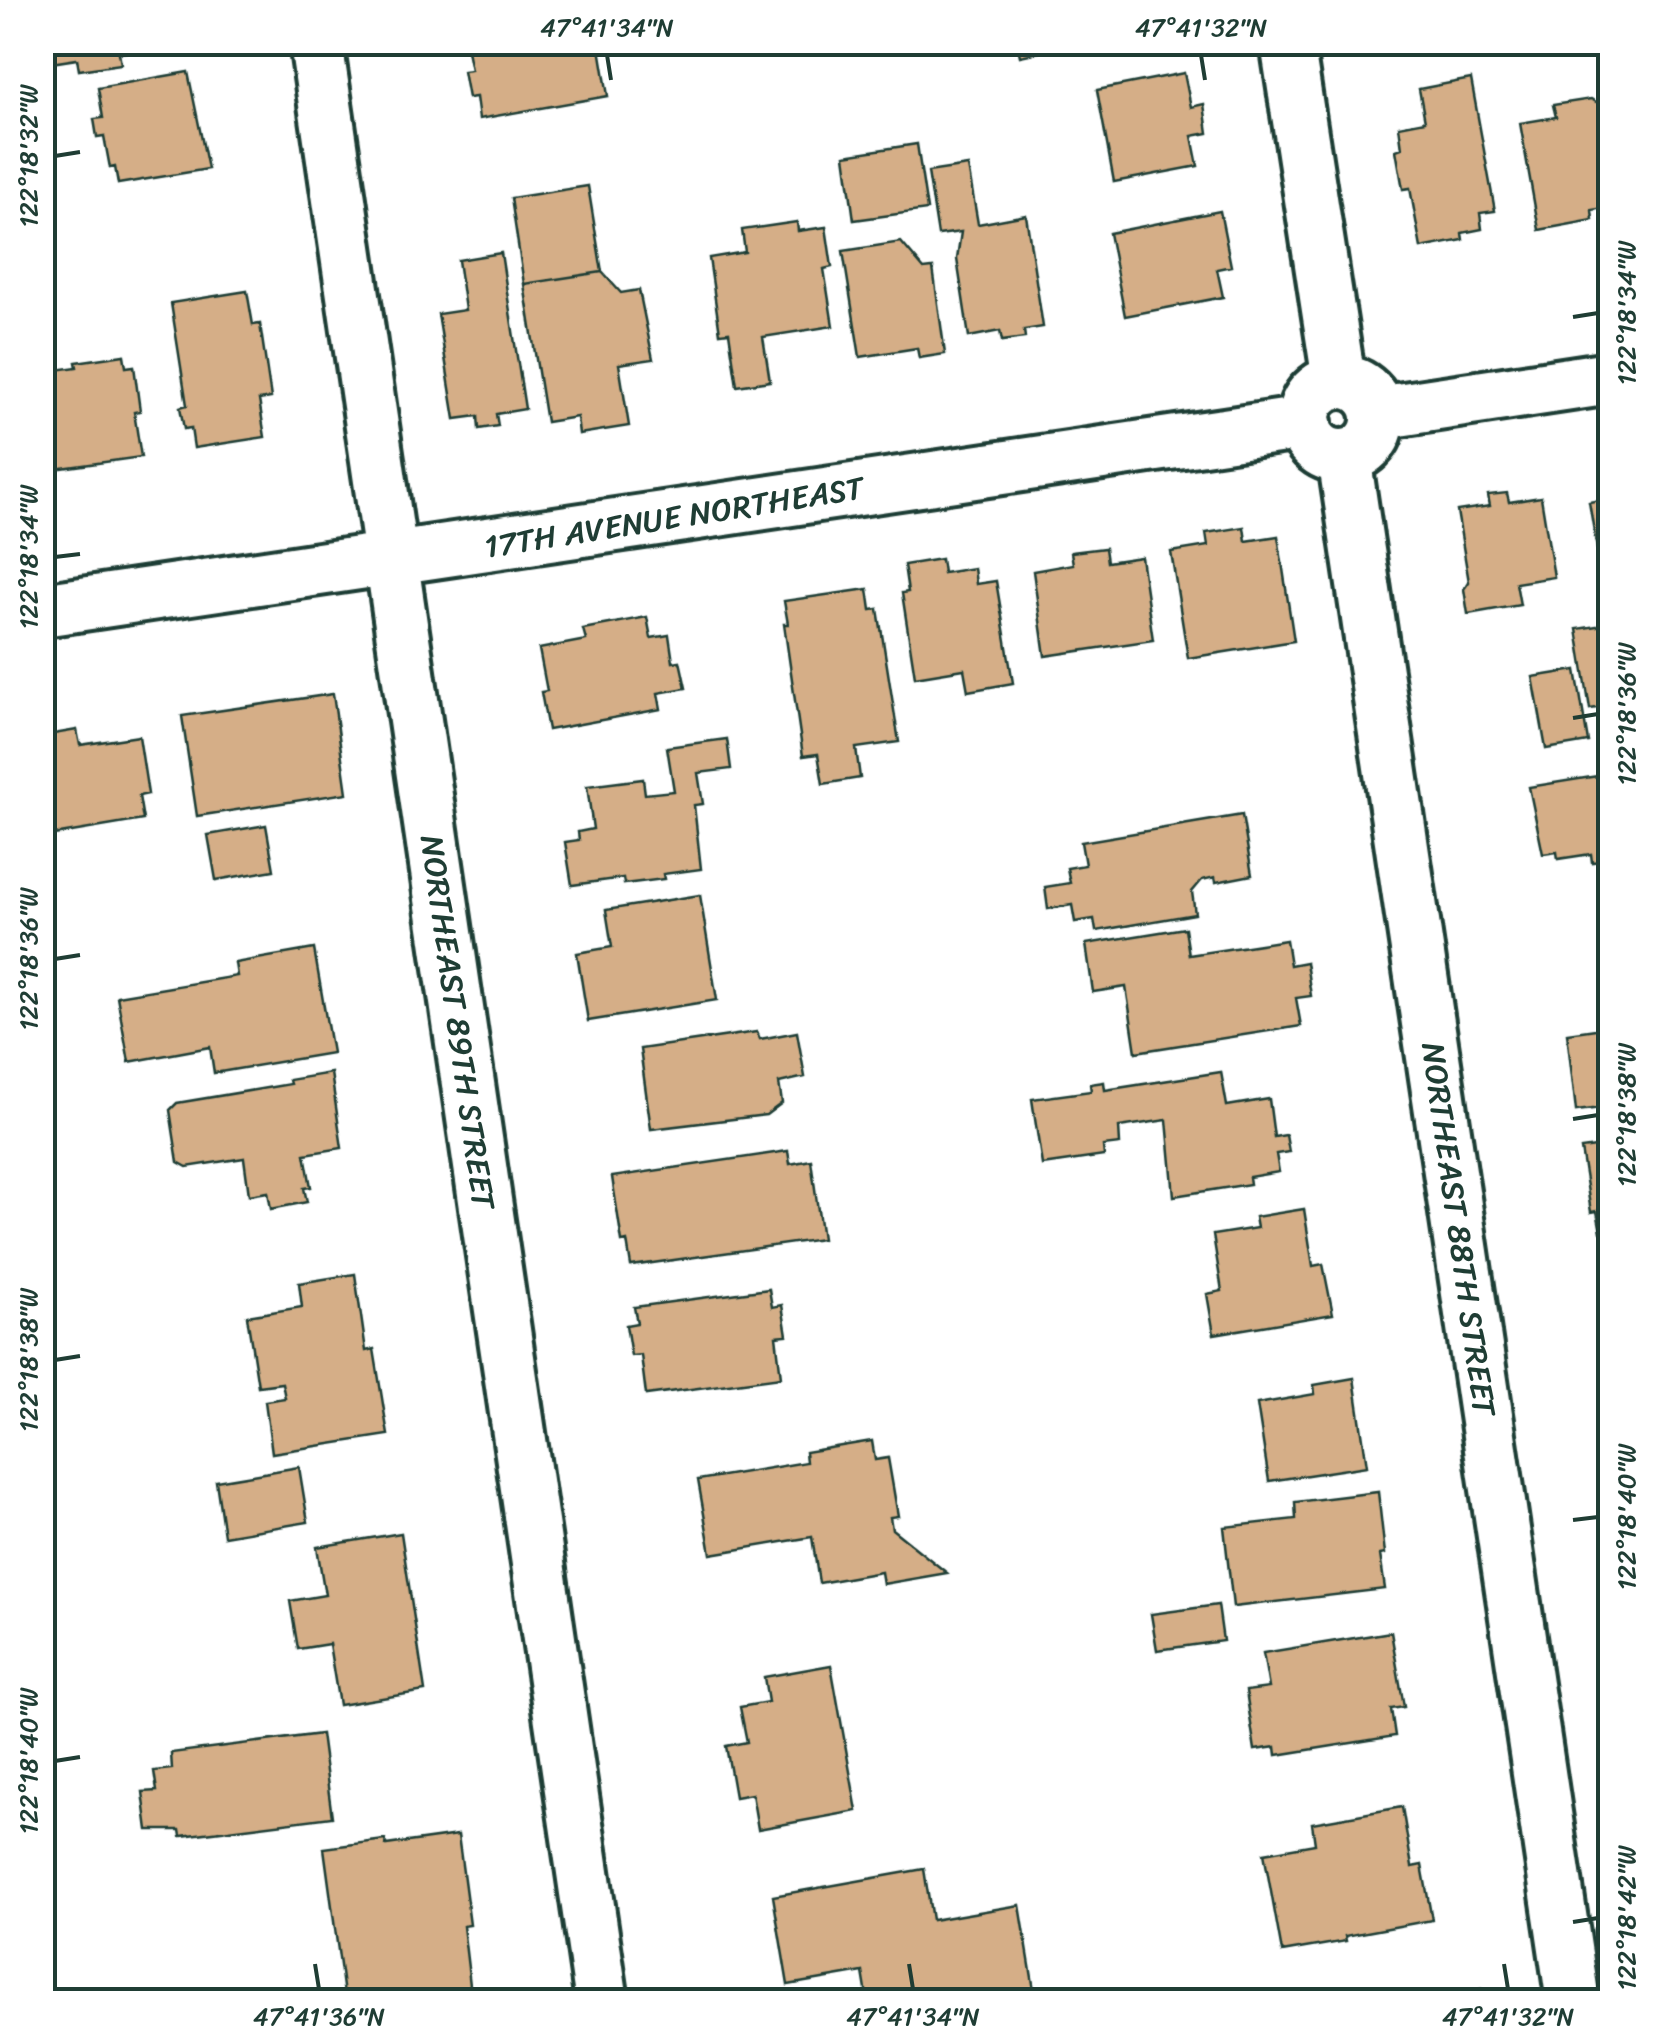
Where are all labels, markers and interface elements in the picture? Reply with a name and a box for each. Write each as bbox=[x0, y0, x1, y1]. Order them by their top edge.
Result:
text: 47°41'34"N bbox=[540, 5, 674, 50]
text: 47°41'32"N bbox=[1135, 5, 1268, 50]
text: 122°18'32"W bbox=[6, 84, 51, 228]
text: 122°18'34"W bbox=[1604, 240, 1649, 385]
street label: 17TH AVENUE NORTHEAST bbox=[480, 459, 870, 576]
text: 122°18'34"W bbox=[6, 484, 51, 629]
text: 122°18'36"W bbox=[1604, 642, 1649, 785]
street label: NORTHEAST 89TH STREET bbox=[403, 831, 512, 1215]
text: 122°18'36"W bbox=[6, 887, 51, 1030]
street label: NORTHEAST 88TH STREET bbox=[1404, 1039, 1513, 1422]
text: 122°18'38"W bbox=[1604, 1042, 1649, 1187]
text: 122°18'38"W bbox=[6, 1287, 51, 1432]
text: 122°18'40"W bbox=[1604, 1443, 1649, 1590]
text: 122°18'40"W bbox=[6, 1687, 51, 1834]
text: 122°18'42"W bbox=[1604, 1845, 1649, 1991]
text: 47°41'36"N bbox=[253, 1994, 386, 2039]
text: 47°41'34"N bbox=[846, 1994, 980, 2039]
text: 47°41'32"N bbox=[1442, 1994, 1575, 2039]

